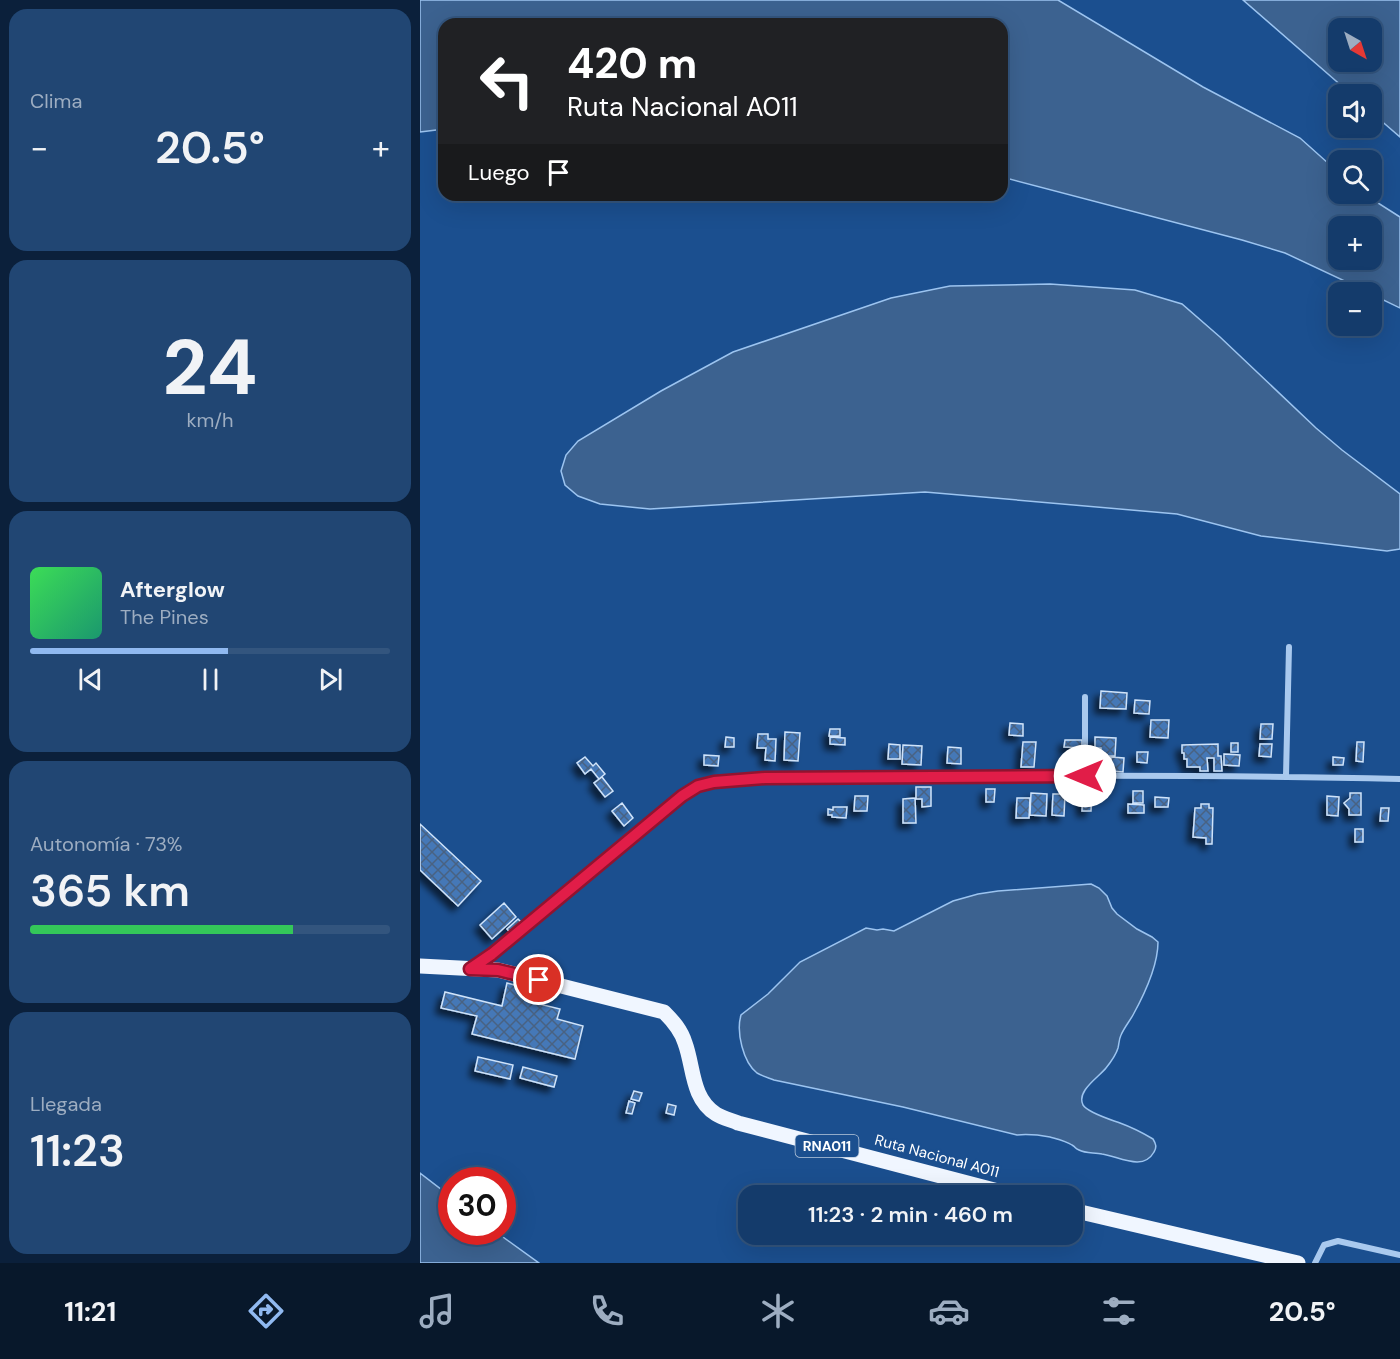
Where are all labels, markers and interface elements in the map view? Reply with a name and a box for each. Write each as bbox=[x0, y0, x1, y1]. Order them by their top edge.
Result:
north arrow bbox=[1328, 18, 1382, 72]
map controls bbox=[1328, 18, 1382, 336]
text: 420 m bbox=[567, 36, 697, 91]
icon: left bbox=[468, 42, 546, 120]
button: sound bbox=[1328, 84, 1382, 138]
text: Clima bbox=[30, 88, 82, 114]
text: Ruta Nacional A011 bbox=[567, 89, 798, 124]
text: 20.5° bbox=[155, 118, 265, 177]
text: − bbox=[30, 126, 48, 169]
text: + bbox=[372, 126, 390, 169]
button: search bbox=[1328, 150, 1382, 204]
icon: arrive bbox=[542, 156, 575, 189]
text: Luego bbox=[468, 158, 530, 187]
button: + bbox=[1328, 216, 1382, 270]
button: − bbox=[1328, 282, 1382, 336]
text: 24 bbox=[162, 317, 258, 418]
text: km/h bbox=[186, 407, 234, 433]
text: Afterglow bbox=[120, 575, 225, 604]
text: The Pines bbox=[120, 604, 209, 630]
icon: previous bbox=[74, 663, 107, 696]
icon: pause bbox=[194, 663, 227, 696]
icon: next bbox=[314, 663, 347, 696]
position arrow bbox=[1053, 744, 1117, 808]
text: Autonomía · 73% bbox=[30, 831, 182, 857]
text: 365 km bbox=[30, 861, 190, 920]
pin bbox=[513, 954, 564, 1005]
icon: arrive bbox=[522, 963, 555, 996]
text: Llegada bbox=[30, 1091, 102, 1117]
text: 11:23 bbox=[30, 1121, 125, 1180]
street label: Ruta Nacional A011 bbox=[872, 1130, 1002, 1182]
road number: RNA011 bbox=[796, 1135, 858, 1157]
speed limit sign: 30 bbox=[438, 1167, 516, 1245]
text: 11:23 · 2 min · 460 m bbox=[808, 1200, 1013, 1229]
icon: directions bbox=[245, 1290, 287, 1332]
icon: music bbox=[416, 1290, 458, 1332]
icon: phone bbox=[586, 1290, 628, 1332]
icon: climate bbox=[757, 1290, 799, 1332]
icon: car bbox=[928, 1290, 970, 1332]
icon: filters bbox=[1098, 1290, 1140, 1332]
text: 11:21 bbox=[64, 1294, 116, 1329]
text: 20.5° bbox=[1269, 1294, 1336, 1329]

